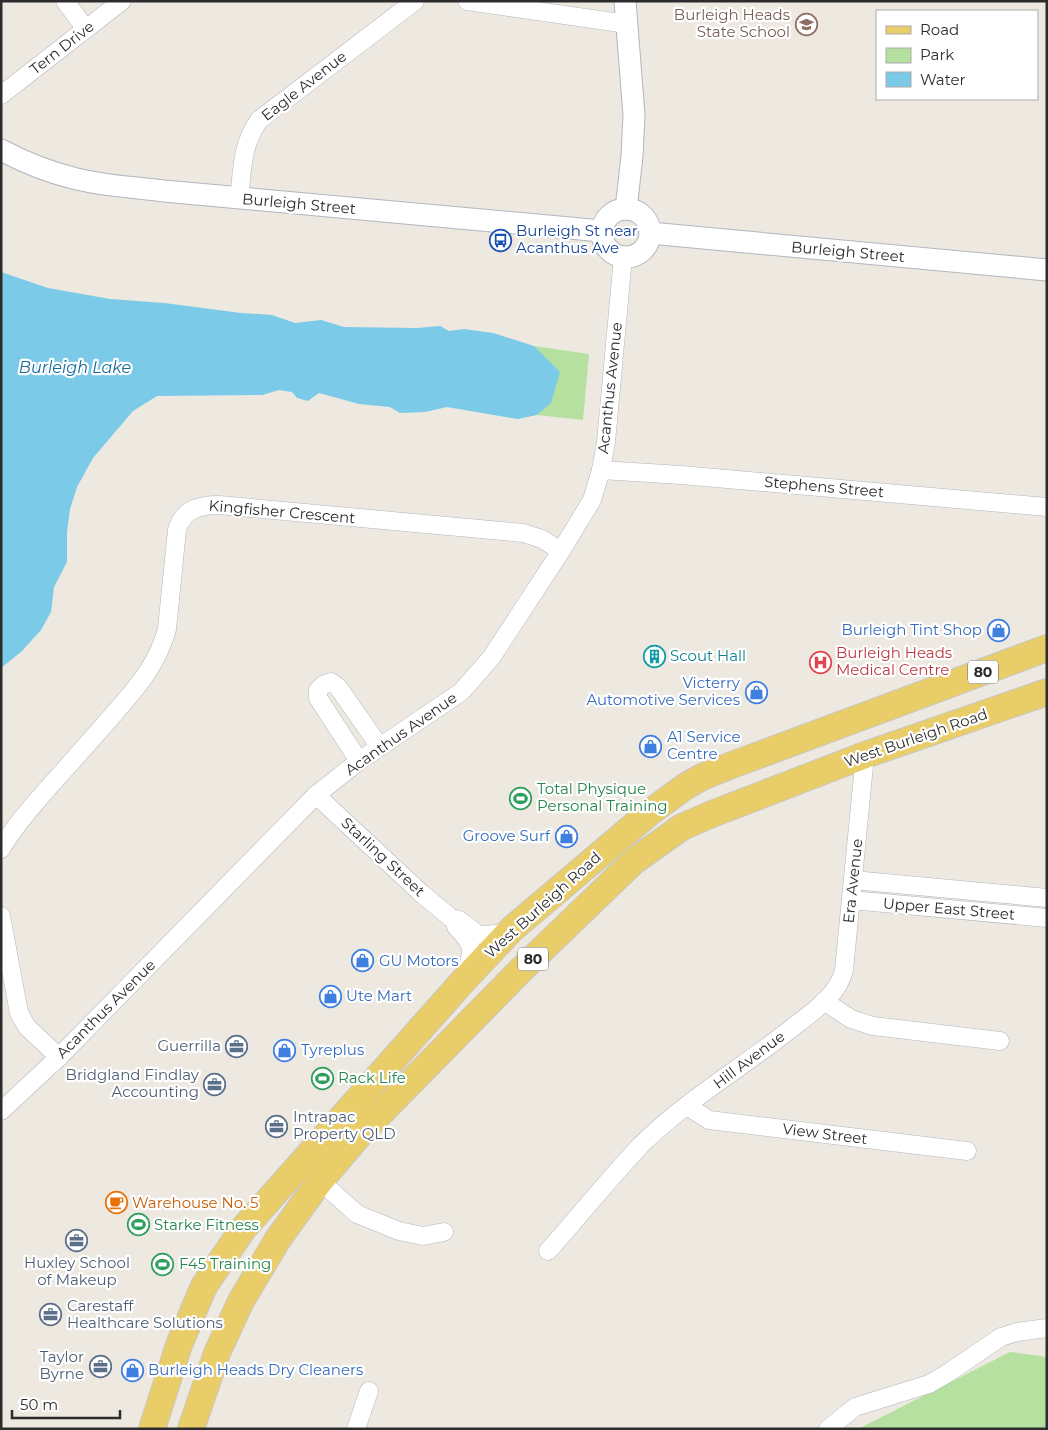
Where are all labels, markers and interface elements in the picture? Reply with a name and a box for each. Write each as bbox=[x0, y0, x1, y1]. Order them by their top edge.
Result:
place label: Burleigh Heads State School bbox=[674, 5, 790, 41]
legend bbox=[876, 10, 1038, 100]
school or university icon: Burleigh Heads State School bbox=[794, 12, 818, 36]
street label: Tern Drive bbox=[26, 17, 98, 79]
text: Road bbox=[920, 20, 959, 39]
text: Park bbox=[920, 45, 954, 64]
street label: Eagle Avenue bbox=[257, 47, 350, 125]
text: Water bbox=[920, 70, 966, 89]
street label: Burleigh Street bbox=[241, 189, 357, 218]
place label: Burleigh St near Acanthus Ave bbox=[516, 221, 638, 257]
bus stop icon: Burleigh St near Acanthus Ave bbox=[488, 228, 512, 252]
street label: Burleigh Street bbox=[790, 237, 906, 266]
street label: Acanthus Avenue bbox=[593, 321, 626, 455]
water label: Burleigh Lake bbox=[19, 358, 131, 377]
street label: Stephens Street bbox=[763, 472, 885, 501]
street label: Kingfisher Crescent bbox=[208, 496, 356, 527]
shop icon: Burleigh Tint Shop bbox=[986, 618, 1010, 642]
place label: Burleigh Tint Shop bbox=[841, 620, 982, 639]
place label: Burleigh Heads Medical Centre bbox=[836, 643, 952, 679]
building icon: Scout Hall bbox=[642, 644, 666, 668]
place label: Scout Hall bbox=[670, 646, 746, 665]
hospital icon: Burleigh Heads Medical Centre bbox=[808, 650, 832, 674]
road number: 80 bbox=[968, 660, 998, 684]
place label: Victerry Automotive Services bbox=[586, 673, 741, 709]
shop icon: Victerry Automotive Services bbox=[744, 680, 768, 704]
street label: Acanthus Avenue bbox=[341, 688, 460, 779]
street label: West Burleigh Road bbox=[842, 704, 990, 771]
place label: A1 Service Centre bbox=[667, 727, 741, 763]
shop icon: A1 Service Centre bbox=[639, 734, 663, 758]
place label: Total Physique Personal Training bbox=[537, 779, 668, 815]
sports icon: Total Physique Personal Training bbox=[509, 786, 533, 810]
street label: Starling Street bbox=[338, 813, 429, 900]
shop icon: Groove Surf bbox=[554, 824, 578, 848]
place label: Groove Surf bbox=[463, 826, 551, 845]
street label: Era Avenue bbox=[839, 838, 866, 924]
street label: West Burleigh Road bbox=[480, 847, 605, 962]
street label: Upper East Street bbox=[882, 893, 1016, 924]
road number: 80 bbox=[518, 948, 548, 971]
shop icon: GU Motors bbox=[351, 949, 375, 973]
place label: GU Motors bbox=[379, 951, 459, 970]
street label: Acanthus Avenue bbox=[52, 955, 159, 1062]
shop icon: Ute Mart bbox=[318, 984, 342, 1008]
place label: Ute Mart bbox=[346, 986, 412, 1005]
street label: Hill Avenue bbox=[709, 1026, 788, 1093]
office icon: Guerrilla bbox=[225, 1034, 249, 1058]
place label: Guerrilla bbox=[158, 1036, 221, 1055]
shop icon: Tyreplus bbox=[273, 1038, 297, 1062]
place label: Tyreplus bbox=[301, 1040, 364, 1059]
place label: Bridgland Findlay Accounting bbox=[66, 1065, 200, 1101]
sports icon: Rack Life bbox=[310, 1066, 334, 1090]
place label: Rack Life bbox=[338, 1068, 406, 1087]
office icon: Bridgland Findlay Accounting bbox=[203, 1072, 227, 1096]
place label: Intrapac Property QLD bbox=[293, 1107, 396, 1143]
office icon: Intrapac Property QLD bbox=[265, 1114, 289, 1138]
street label: View Street bbox=[781, 1119, 869, 1148]
cafe icon: Warehouse No. 5 bbox=[104, 1191, 128, 1215]
place label: Warehouse No. 5 bbox=[132, 1193, 259, 1212]
sports icon: Starke Fitness bbox=[126, 1213, 150, 1237]
place label: Starke Fitness bbox=[154, 1215, 259, 1234]
office icon: Huxley School of Makeup bbox=[65, 1228, 89, 1252]
sports icon: F45 Training bbox=[151, 1252, 175, 1276]
place label: Huxley School of Makeup bbox=[24, 1253, 130, 1289]
place label: F45 Training bbox=[179, 1254, 271, 1273]
place label: Carestaff Healthcare Solutions bbox=[67, 1296, 223, 1332]
office icon: Carestaff Healthcare Solutions bbox=[39, 1303, 63, 1327]
place label: Taylor Byrne bbox=[39, 1347, 84, 1383]
office icon: Taylor Byrne bbox=[88, 1354, 112, 1378]
shop icon: Burleigh Heads Dry Cleaners bbox=[120, 1358, 144, 1382]
place label: Burleigh Heads Dry Cleaners bbox=[148, 1360, 363, 1379]
scale bar bbox=[12, 1388, 120, 1420]
text: 50 m bbox=[20, 1395, 58, 1414]

